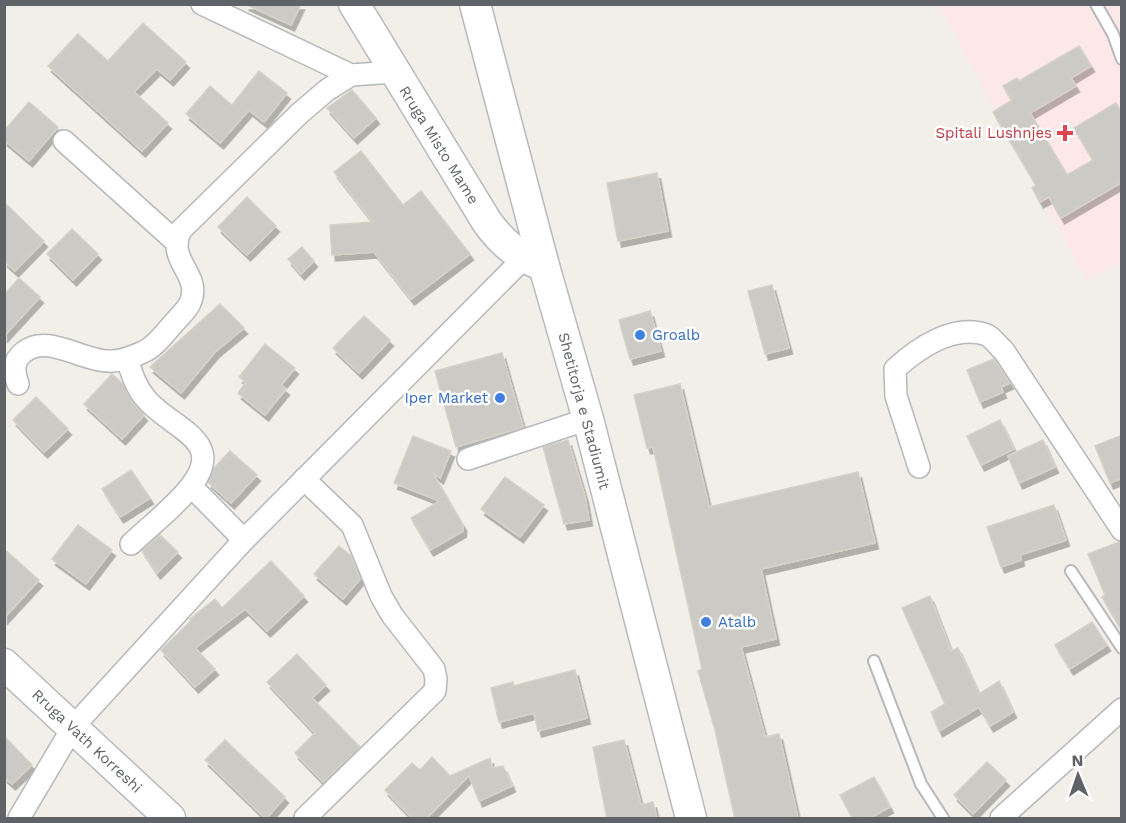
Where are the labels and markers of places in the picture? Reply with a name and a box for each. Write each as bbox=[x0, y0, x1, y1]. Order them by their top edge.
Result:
place label: Spitali Lushnjes bbox=[936, 124, 1052, 142]
marker: Spitali Lushnjes bbox=[1056, 124, 1074, 142]
place label: Groalb bbox=[652, 326, 700, 344]
marker: Groalb bbox=[633, 328, 647, 342]
place label: Iper Market bbox=[404, 389, 489, 407]
marker: Iper Market bbox=[493, 391, 507, 405]
place label: Atalb bbox=[718, 613, 756, 631]
marker: Atalb bbox=[699, 615, 713, 629]

